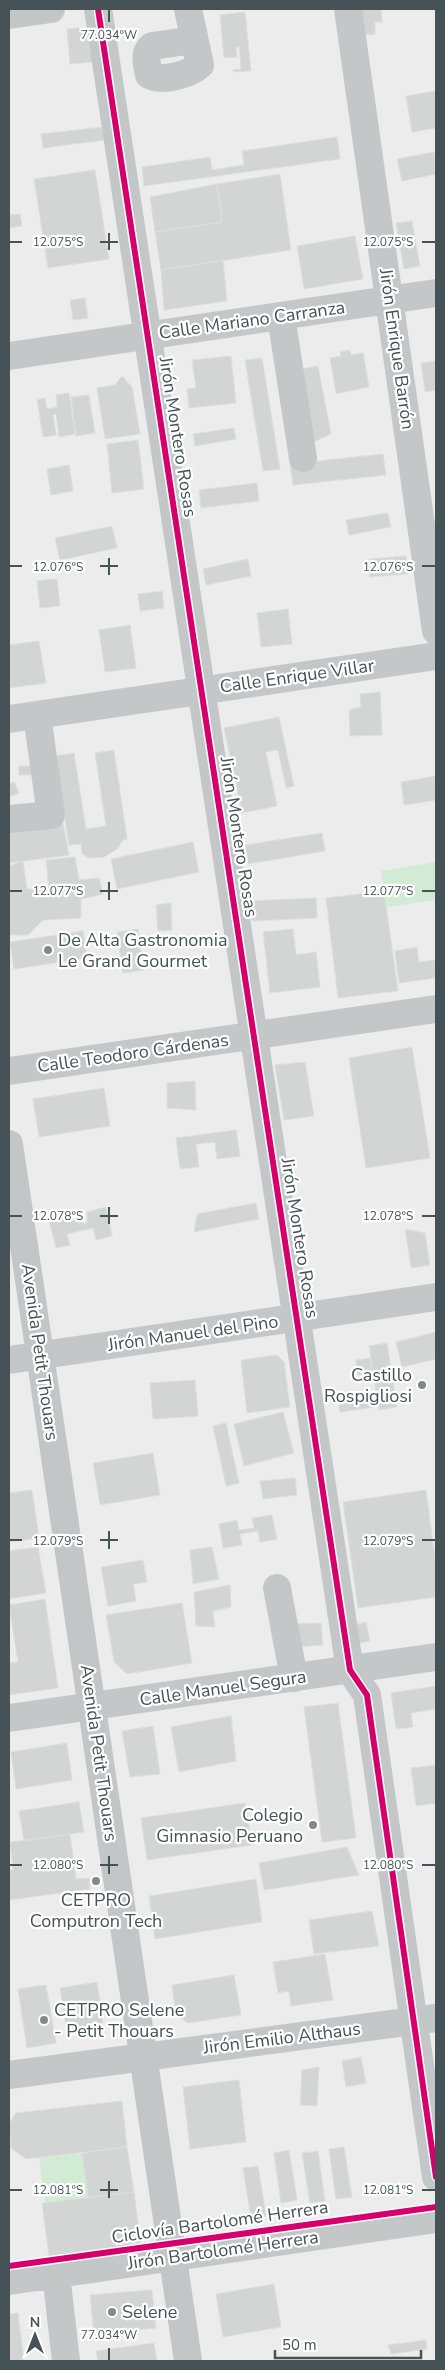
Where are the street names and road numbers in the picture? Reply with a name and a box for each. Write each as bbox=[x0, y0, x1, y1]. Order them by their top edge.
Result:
street label: Jirón Enrique Barrón bbox=[374, 266, 420, 431]
street label: Calle Mariano Carranza bbox=[157, 295, 347, 345]
street label: Jirón Montero Rosas bbox=[153, 354, 203, 519]
street label: Calle Enrique Villar bbox=[218, 653, 376, 699]
street label: Jirón Montero Rosas bbox=[214, 754, 264, 919]
street label: Calle Teodoro Cárdenas bbox=[36, 1028, 230, 1078]
street label: Jirón Montero Rosas bbox=[275, 1155, 325, 1320]
street label: Avenida Petit Thouars bbox=[16, 1262, 64, 1442]
street label: Jirón Manuel del Pino bbox=[105, 1309, 280, 1357]
street label: Avenida Petit Thouars bbox=[75, 1663, 123, 1843]
street label: Calle Manuel Segura bbox=[138, 1664, 308, 1712]
street label: Jirón Emilio Althaus bbox=[201, 2016, 362, 2060]
street label: Ciclovía Bartolomé Herrera bbox=[110, 2195, 330, 2249]
street label: Jirón Bartolomé Herrera bbox=[125, 2225, 320, 2275]

